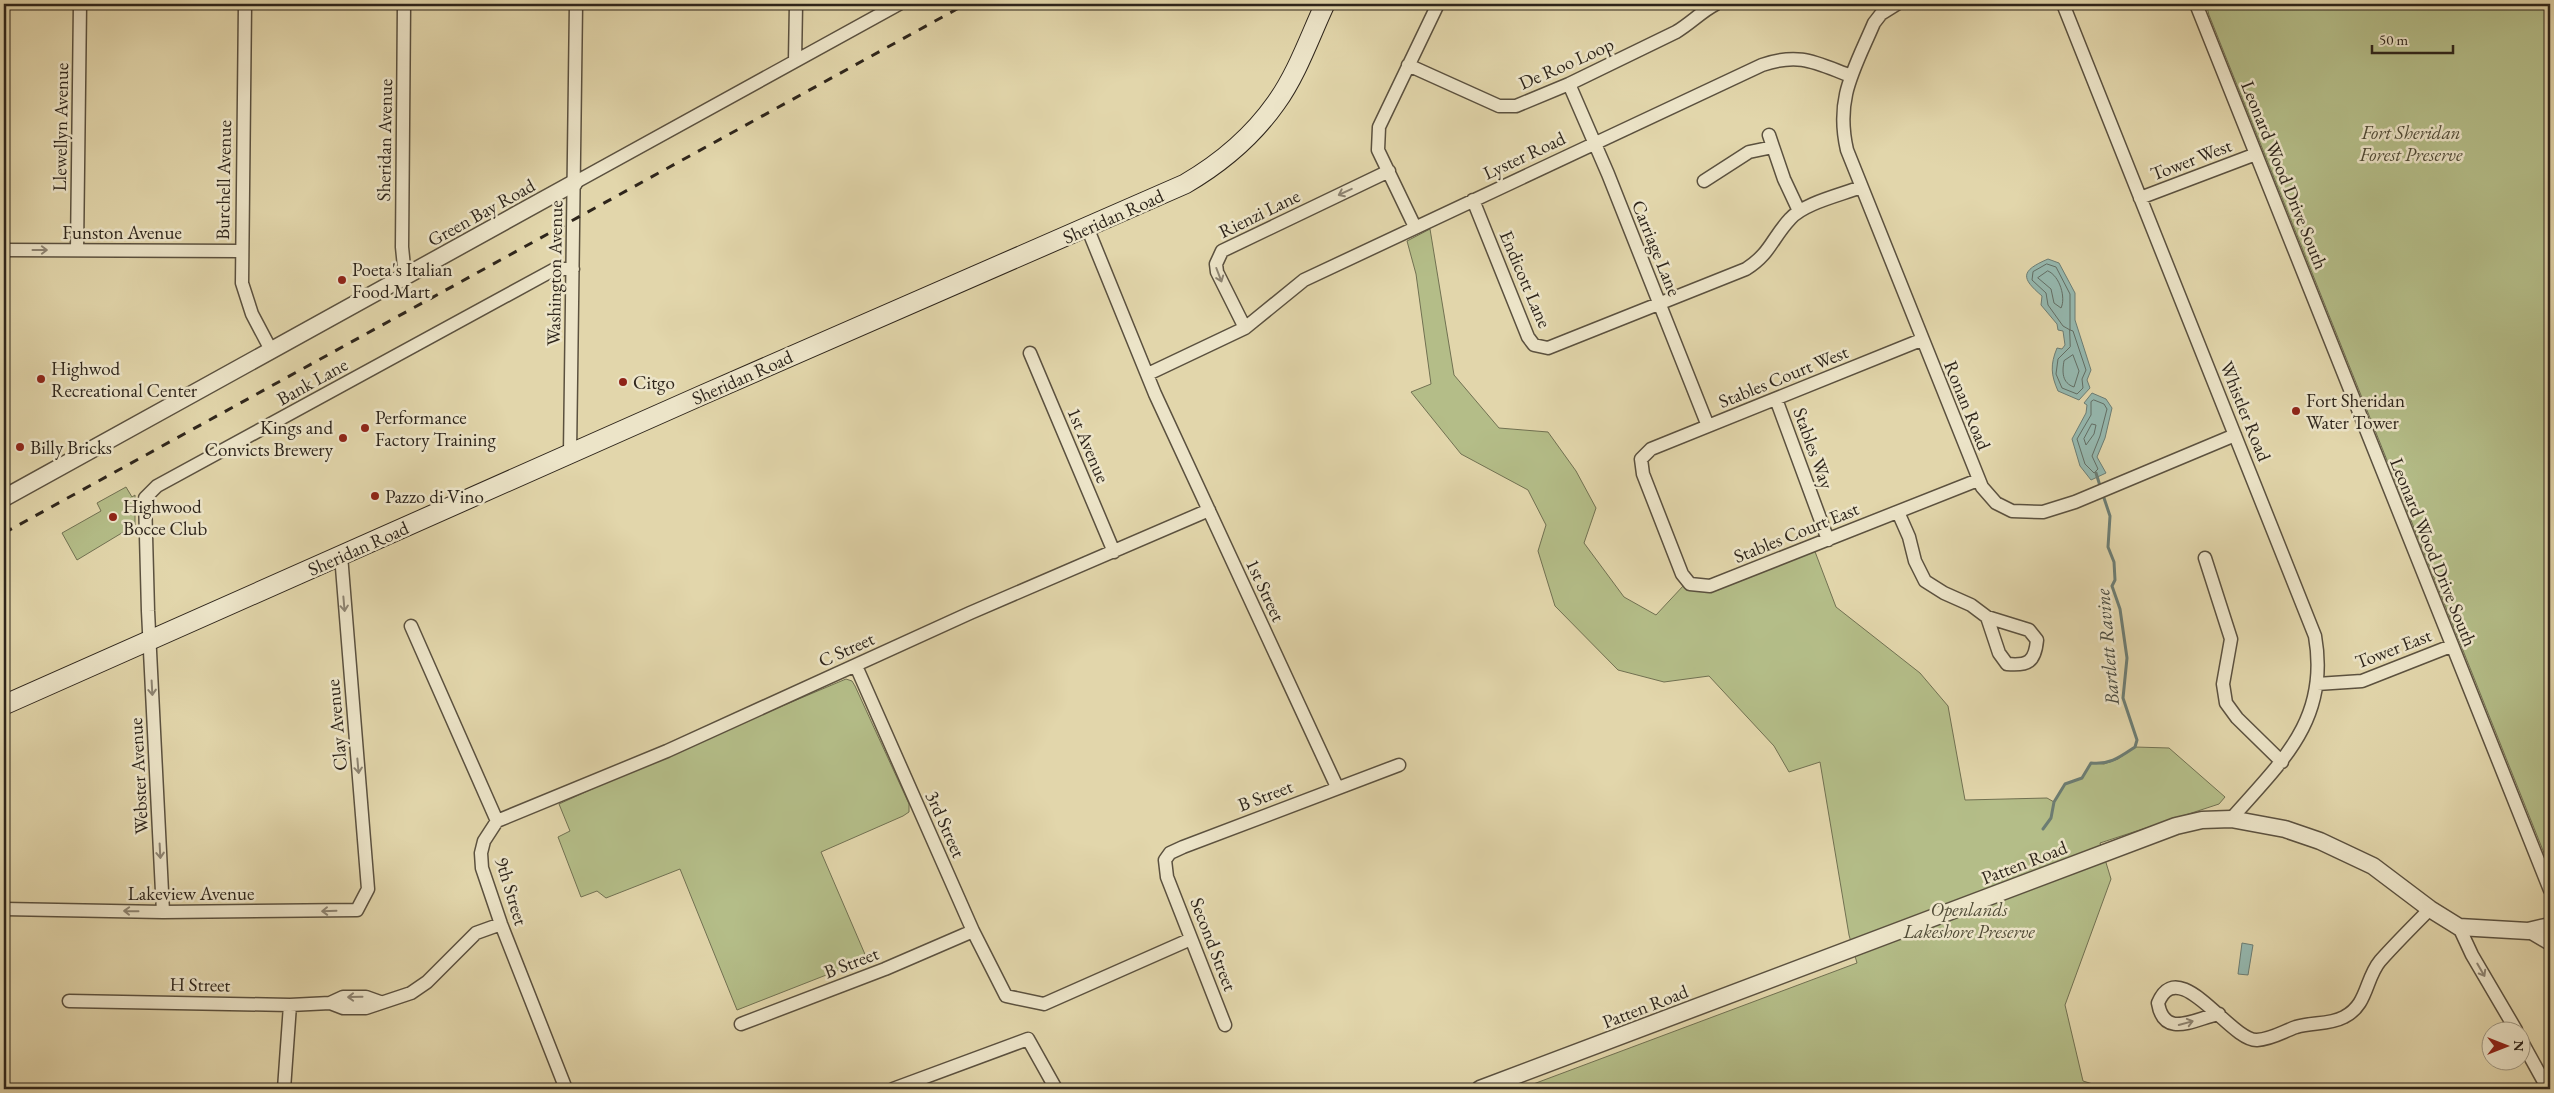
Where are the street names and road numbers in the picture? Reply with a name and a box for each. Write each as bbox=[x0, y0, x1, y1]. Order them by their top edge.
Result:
street label: De Roo Loop bbox=[1515, 31, 1618, 96]
street label: Llewellyn Avenue bbox=[47, 62, 74, 192]
street label: Leonard Wood Drive South bbox=[2235, 77, 2334, 273]
street label: Sheridan Avenue bbox=[371, 79, 398, 202]
street label: Burchell Avenue bbox=[210, 120, 237, 240]
street label: Lyster Road bbox=[1479, 125, 1570, 185]
street label: Tower West bbox=[2147, 133, 2235, 186]
street label: Green Bay Road bbox=[423, 172, 540, 252]
street label: Sheridan Road bbox=[1059, 183, 1168, 250]
street label: Rienzi Lane bbox=[1214, 183, 1304, 244]
street label: Carriage Lane bbox=[1626, 196, 1687, 300]
street label: Washington Avenue bbox=[541, 200, 568, 346]
street label: Funston Avenue bbox=[62, 220, 182, 245]
street label: Endicott Lane bbox=[1494, 227, 1557, 332]
street label: Stables Court West bbox=[1715, 339, 1852, 414]
street label: Sheridan Road bbox=[688, 344, 797, 411]
street label: Bank Lane bbox=[272, 352, 352, 411]
street label: Ronan Road bbox=[1938, 357, 1997, 454]
street label: Whistler Road bbox=[2214, 357, 2277, 465]
street label: 1st Avenue bbox=[1061, 404, 1116, 487]
street label: Stables Way bbox=[1787, 404, 1840, 493]
street label: Leonard Wood Drive South bbox=[2384, 454, 2483, 650]
street label: Stables Court East bbox=[1730, 496, 1862, 569]
street label: Sheridan Road bbox=[304, 515, 413, 582]
street label: 1st Street bbox=[1240, 555, 1291, 626]
street label: Tower East bbox=[2351, 622, 2435, 674]
street label: C Street bbox=[814, 626, 878, 673]
street label: Clay Avenue bbox=[320, 678, 353, 772]
street label: Webster Avenue bbox=[123, 717, 154, 835]
street label: B Street bbox=[1234, 774, 1296, 817]
street label: 3rd Street bbox=[920, 787, 971, 862]
street label: Patten Road bbox=[1978, 835, 2071, 890]
street label: 9th Street bbox=[489, 854, 534, 928]
street label: Lakeview Avenue bbox=[128, 881, 254, 906]
street label: Second Street bbox=[1184, 894, 1243, 994]
street label: B Street bbox=[820, 941, 882, 984]
street label: H Street bbox=[169, 971, 231, 998]
street label: Patten Road bbox=[1599, 979, 1692, 1034]

